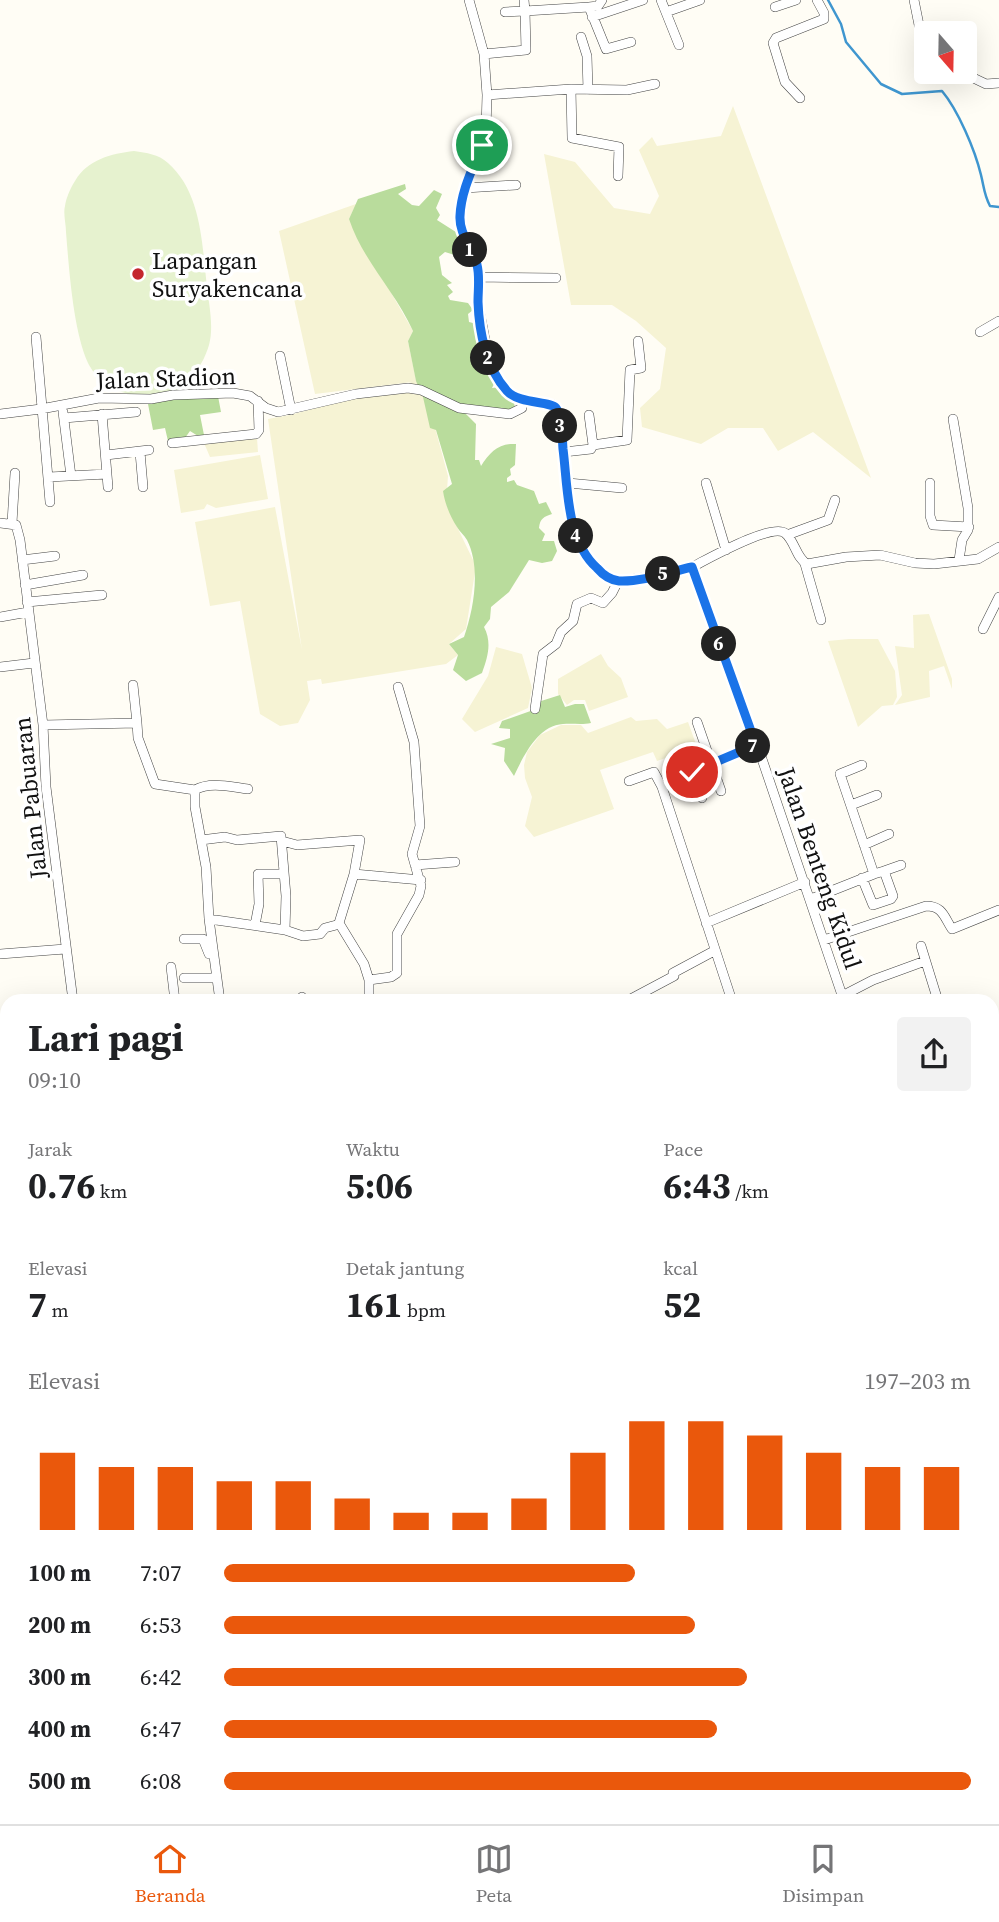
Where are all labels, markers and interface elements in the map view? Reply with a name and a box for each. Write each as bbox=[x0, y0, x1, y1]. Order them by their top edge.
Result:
north arrow bbox=[914, 21, 976, 84]
map controls bbox=[914, 21, 977, 84]
pin bbox=[452, 115, 512, 175]
icon: arrive bbox=[463, 126, 501, 164]
pin: 1 bbox=[452, 232, 488, 268]
text: 1 bbox=[464, 236, 475, 262]
place label: Lapangan Suryakencana bbox=[152, 244, 303, 305]
marker: Lapangan Suryakencana bbox=[130, 266, 146, 282]
pin: 2 bbox=[470, 340, 505, 376]
text: 2 bbox=[482, 344, 493, 370]
street label: Jalan Stadion bbox=[94, 359, 237, 397]
pin: 3 bbox=[542, 408, 578, 444]
text: 3 bbox=[554, 412, 565, 438]
pin: 4 bbox=[558, 518, 594, 554]
text: 4 bbox=[570, 522, 581, 548]
pin: 5 bbox=[646, 556, 680, 592]
text: 5 bbox=[657, 560, 668, 586]
pin: 6 bbox=[702, 626, 736, 662]
text: 6 bbox=[713, 630, 724, 656]
street label: Jalan Pabuaran bbox=[5, 716, 55, 881]
pin: 7 bbox=[736, 728, 770, 764]
text: 7 bbox=[747, 732, 758, 758]
pin bbox=[662, 742, 722, 802]
icon: check bbox=[673, 753, 711, 791]
street label: Jalan Benteng Kidul bbox=[770, 762, 870, 973]
text: Lari pagi bbox=[28, 1012, 184, 1064]
button: share bbox=[897, 1017, 971, 1091]
text: 09:10 bbox=[28, 1064, 81, 1096]
text: Jarak bbox=[28, 1136, 72, 1162]
text: Waktu bbox=[346, 1136, 400, 1162]
text: Pace bbox=[663, 1136, 703, 1162]
text: 0.76 bbox=[28, 1162, 95, 1210]
text: 5:06 bbox=[346, 1162, 413, 1210]
text: 6:43 bbox=[663, 1162, 731, 1210]
text: km bbox=[95, 1178, 127, 1204]
text: /km bbox=[731, 1178, 769, 1204]
text: Elevasi bbox=[28, 1255, 88, 1281]
text: Detak jantung bbox=[346, 1255, 464, 1281]
text: kcal bbox=[663, 1255, 698, 1281]
text: 7 bbox=[28, 1281, 47, 1329]
text: 161 bbox=[346, 1281, 403, 1329]
text: 52 bbox=[663, 1281, 701, 1329]
text: m bbox=[47, 1297, 69, 1323]
text: bpm bbox=[403, 1297, 446, 1323]
text: Elevasi bbox=[28, 1365, 100, 1397]
text: 197–203 m bbox=[864, 1365, 971, 1397]
text: 100 m bbox=[28, 1557, 91, 1589]
text: 7:07 bbox=[140, 1557, 181, 1589]
text: 200 m bbox=[28, 1609, 91, 1641]
text: 6:53 bbox=[140, 1609, 181, 1641]
text: 300 m bbox=[28, 1661, 91, 1693]
text: 6:42 bbox=[140, 1661, 181, 1693]
text: 400 m bbox=[28, 1713, 91, 1745]
text: 6:47 bbox=[140, 1713, 181, 1745]
text: 500 m bbox=[28, 1765, 91, 1797]
text: 6:08 bbox=[140, 1765, 181, 1797]
tab: Beranda bbox=[135, 1840, 206, 1908]
tab: Peta bbox=[475, 1840, 513, 1908]
tab: Disimpan bbox=[782, 1840, 864, 1908]

